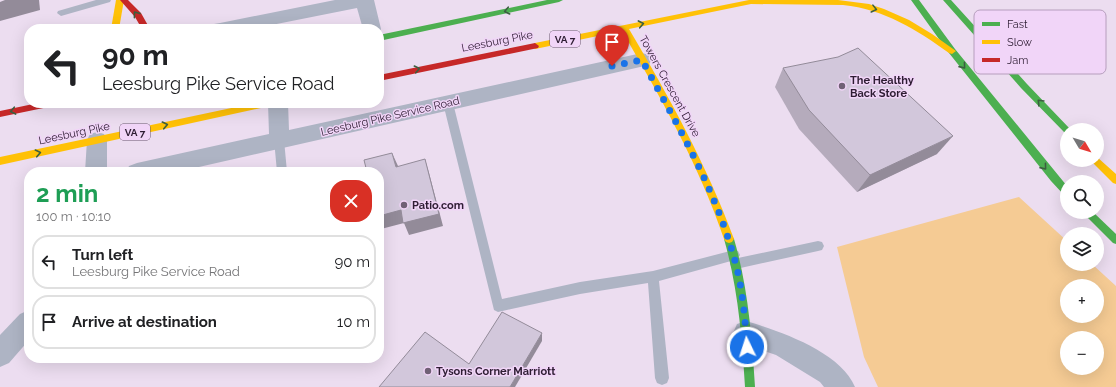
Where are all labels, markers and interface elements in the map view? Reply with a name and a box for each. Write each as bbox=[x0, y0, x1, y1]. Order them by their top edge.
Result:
one-way arrow bbox=[870, 4, 877, 13]
one-way arrow bbox=[504, 6, 511, 14]
legend bbox=[974, 10, 1106, 74]
one-way arrow bbox=[134, 11, 141, 18]
text: Fast bbox=[1007, 18, 1028, 31]
one-way arrow bbox=[637, 20, 644, 29]
pin bbox=[595, 25, 629, 66]
street label: Leesburg Pike bbox=[460, 28, 534, 55]
road number: VA 7 bbox=[550, 31, 580, 47]
icon: arrive bbox=[601, 31, 623, 53]
street label: Towers Crescent Drive bbox=[636, 33, 703, 140]
text: Slow bbox=[1007, 36, 1032, 49]
text: 90 m bbox=[102, 39, 168, 72]
icon: left bbox=[36, 40, 88, 92]
text: Jam bbox=[1007, 54, 1028, 67]
one-way arrow bbox=[958, 61, 965, 68]
one-way arrow bbox=[414, 65, 420, 73]
text: Leesburg Pike Service Road bbox=[102, 73, 334, 94]
place label: The Healthy Back Store bbox=[850, 74, 914, 100]
marker: The Healthy Back Store bbox=[837, 81, 847, 91]
street label: Leesburg Pike Service Road bbox=[319, 94, 461, 139]
one-way arrow bbox=[1037, 99, 1045, 107]
one-way arrow bbox=[9, 106, 16, 115]
street label: Leesburg Pike bbox=[37, 119, 111, 147]
one-way arrow bbox=[162, 122, 168, 130]
north arrow bbox=[1060, 123, 1104, 167]
map controls bbox=[1060, 123, 1104, 375]
road number: VA 7 bbox=[120, 124, 150, 140]
one-way arrow bbox=[35, 149, 41, 157]
one-way arrow bbox=[1040, 162, 1047, 169]
button: search bbox=[1060, 175, 1104, 219]
text: 2 min bbox=[36, 179, 98, 208]
button: close bbox=[330, 180, 372, 222]
place label: Patio.com bbox=[412, 199, 464, 212]
marker: Patio.com bbox=[399, 200, 409, 210]
text: 100 m · 10:10 bbox=[36, 209, 111, 224]
button: layers bbox=[1060, 227, 1104, 271]
text: Turn left bbox=[72, 246, 133, 264]
icon: left bbox=[38, 251, 60, 273]
text: 90 m bbox=[334, 253, 370, 271]
text: Leesburg Pike Service Road bbox=[72, 264, 240, 279]
button: + bbox=[1060, 279, 1104, 323]
icon: arrive bbox=[38, 311, 60, 333]
text: Arrive at destination bbox=[72, 313, 217, 331]
text: 10 m bbox=[337, 313, 370, 331]
position arrow bbox=[726, 326, 768, 368]
button: − bbox=[1060, 331, 1104, 375]
place label: Tysons Corner Marriott bbox=[436, 365, 556, 378]
marker: Tysons Corner Marriott bbox=[423, 366, 433, 376]

